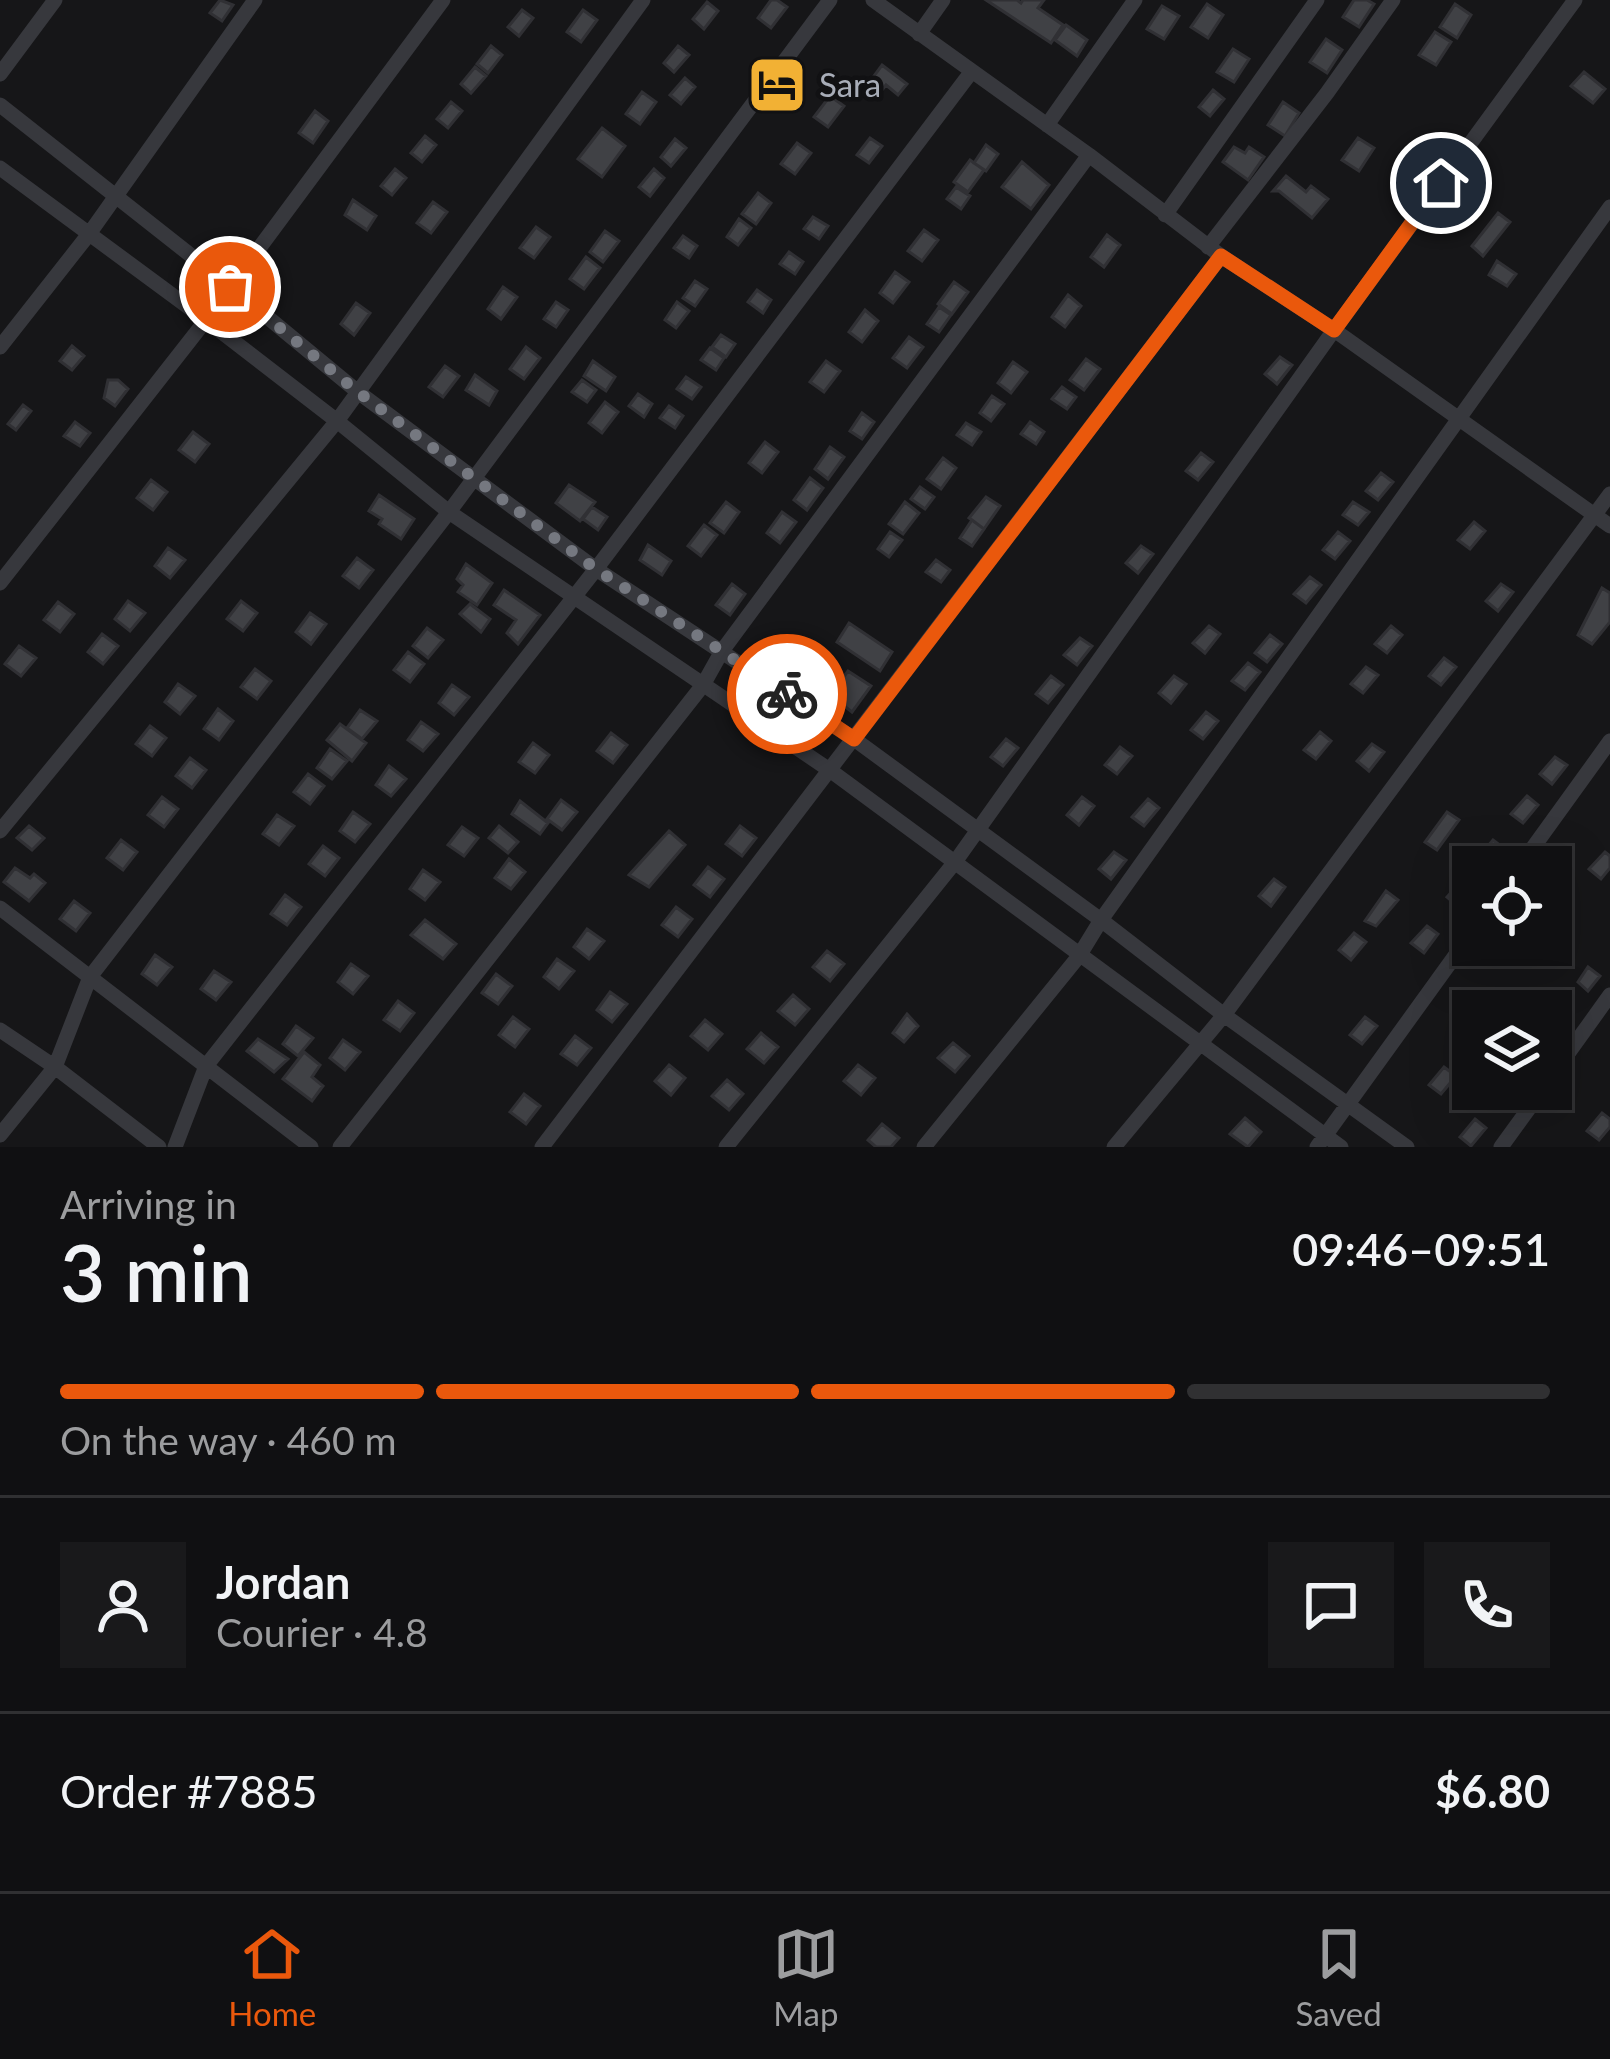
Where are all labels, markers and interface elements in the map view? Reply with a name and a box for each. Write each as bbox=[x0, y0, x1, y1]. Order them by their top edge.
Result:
hotel icon: Sara bbox=[746, 54, 808, 116]
place label: Sara bbox=[819, 64, 881, 104]
pin bbox=[1390, 132, 1492, 234]
icon: home bbox=[1408, 150, 1474, 216]
pin bbox=[179, 236, 281, 338]
icon: bag bbox=[197, 254, 263, 320]
courier bbox=[727, 634, 847, 754]
icon: bike bbox=[754, 661, 820, 727]
map controls bbox=[1452, 846, 1572, 1110]
button: locate bbox=[1452, 846, 1572, 966]
button: layers bbox=[1452, 990, 1572, 1110]
text: Arriving in bbox=[60, 1181, 237, 1227]
text: 09:46–09:51 bbox=[1292, 1222, 1550, 1276]
text: 3 min bbox=[60, 1225, 253, 1319]
text: On the way · 460 m bbox=[60, 1417, 397, 1463]
button: person bbox=[60, 1542, 186, 1668]
button: chat bbox=[1268, 1542, 1394, 1668]
button: phone bbox=[1424, 1542, 1550, 1668]
text: Jordan bbox=[216, 1555, 350, 1609]
text: Courier · 4.8 bbox=[216, 1609, 428, 1655]
text: Order #7885 bbox=[60, 1764, 318, 1818]
text: $6.80 bbox=[1435, 1764, 1550, 1818]
tab: Home bbox=[228, 1921, 316, 2033]
tab: Map bbox=[773, 1921, 839, 2033]
tab: Saved bbox=[1295, 1921, 1382, 2033]

